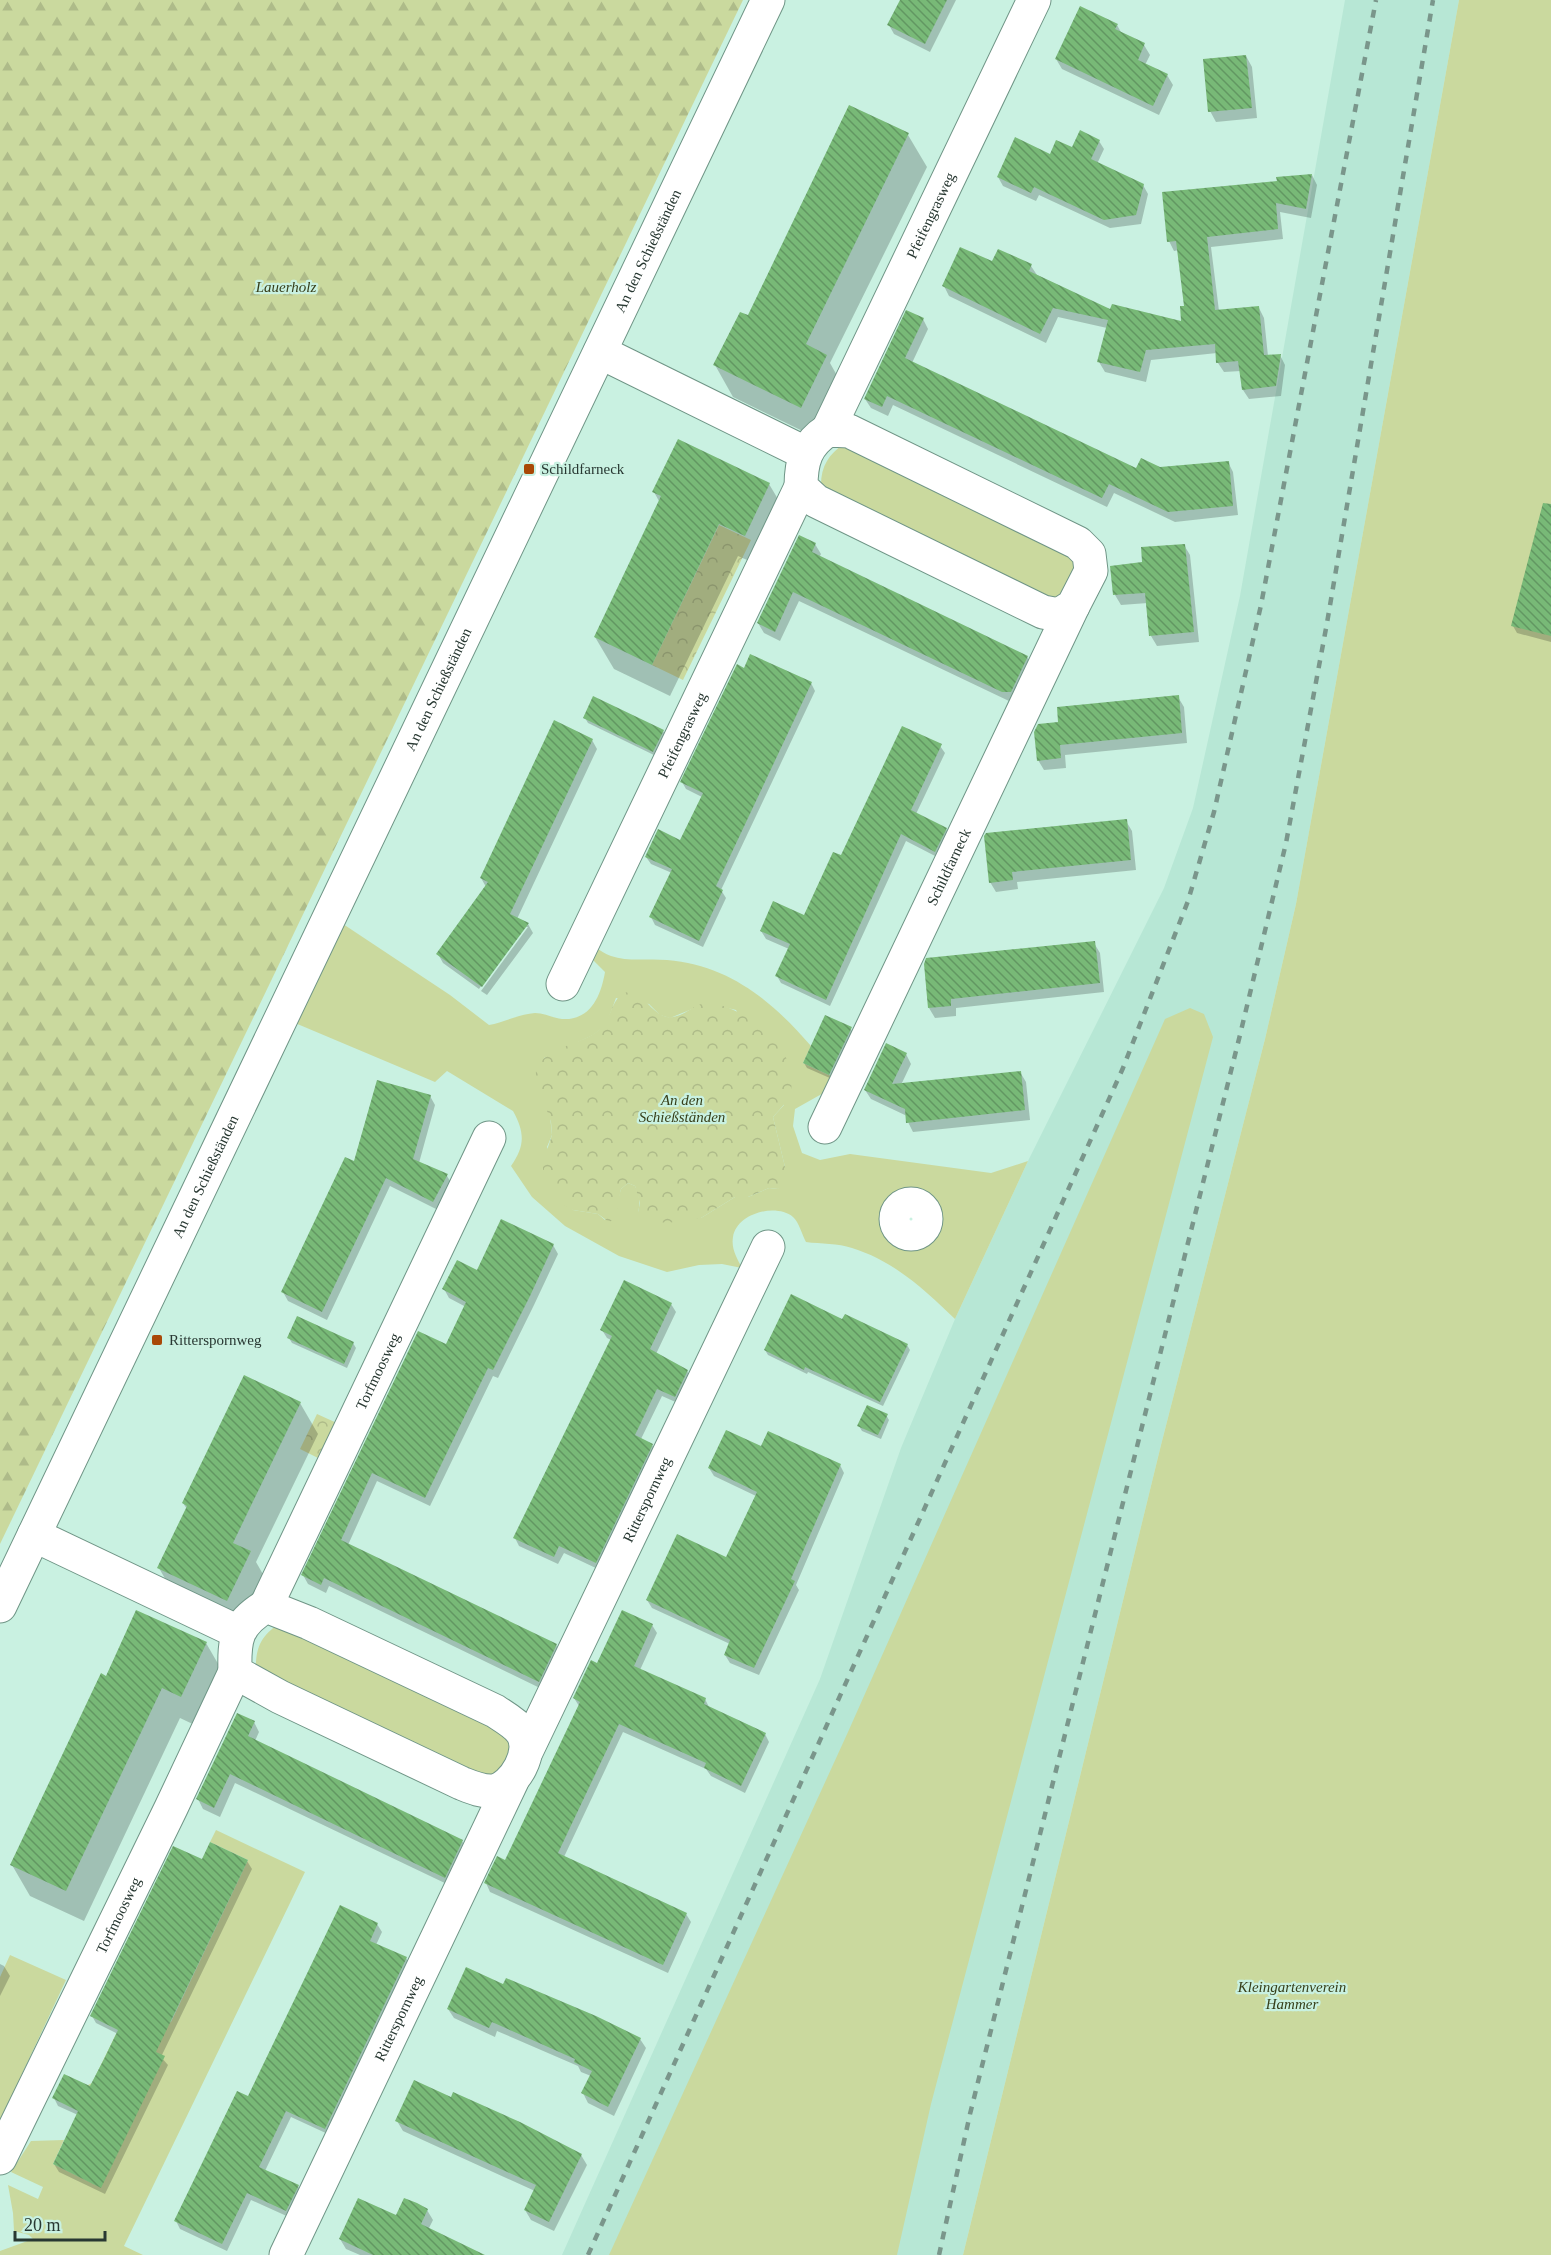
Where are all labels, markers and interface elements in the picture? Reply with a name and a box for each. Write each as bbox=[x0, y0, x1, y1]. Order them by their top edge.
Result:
street label: Pfeifengrasweg bbox=[903, 169, 958, 261]
street label: An den Schießständen bbox=[612, 187, 684, 315]
park label: Lauerholz bbox=[255, 279, 316, 295]
place label: Schildfarneck bbox=[541, 461, 625, 477]
marker: Schildfarneck bbox=[522, 462, 536, 476]
street label: An den Schießständen bbox=[402, 625, 475, 753]
street label: Pfeifengrasweg bbox=[655, 689, 710, 781]
street label: Schildfarneck bbox=[924, 825, 974, 908]
park label: An den Schießständen bbox=[639, 1092, 725, 1125]
street label: An den Schießständen bbox=[169, 1112, 242, 1241]
street label: Torfmoosweg bbox=[353, 1330, 403, 1412]
place label: Ritterspornweg bbox=[169, 1332, 262, 1348]
marker: Ritterspornweg bbox=[150, 1333, 164, 1347]
street label: Ritterspornweg bbox=[620, 1454, 674, 1545]
street label: Torfmoosweg bbox=[93, 1874, 144, 1956]
street label: Ritterspornweg bbox=[372, 1973, 426, 2064]
park label: Kleingartenverein Hammer bbox=[1237, 1979, 1346, 2012]
scale bar bbox=[15, 2204, 105, 2242]
text: 20 m bbox=[24, 2215, 61, 2235]

